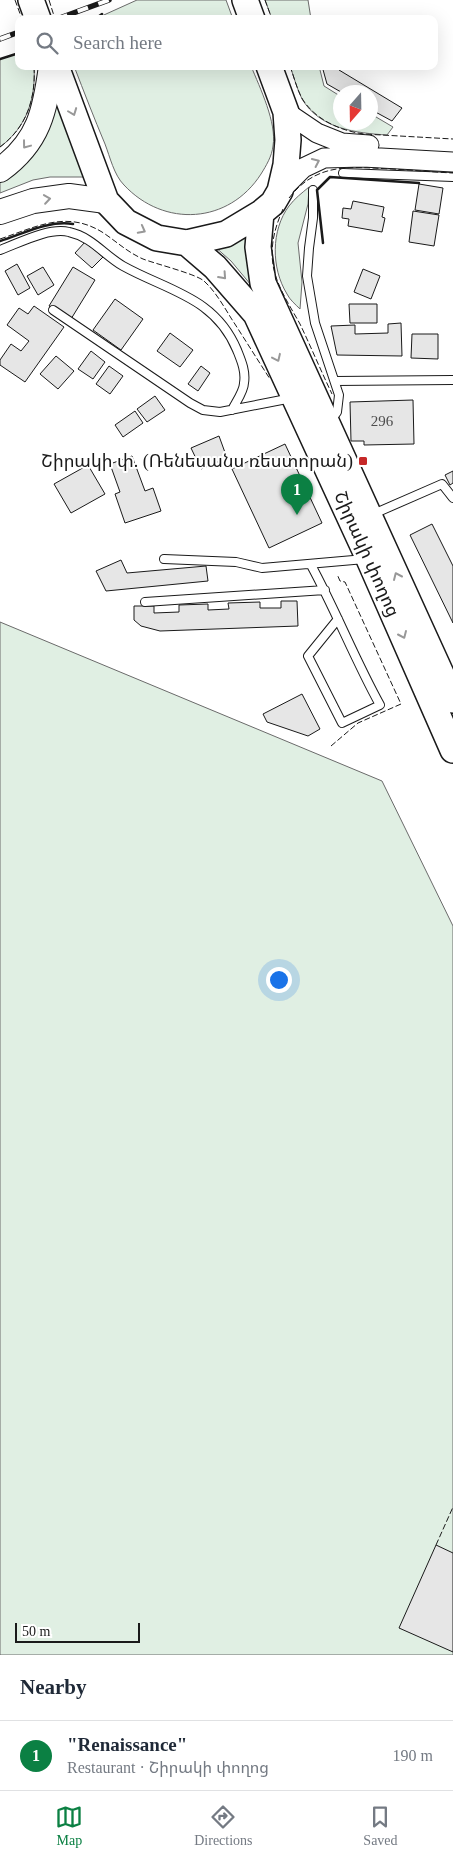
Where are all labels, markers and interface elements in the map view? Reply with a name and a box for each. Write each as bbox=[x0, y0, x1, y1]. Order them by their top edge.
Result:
search box bbox=[15, 15, 438, 70]
icon: search bbox=[33, 29, 61, 57]
text: Search here bbox=[73, 32, 162, 53]
north arrow bbox=[333, 85, 378, 130]
one-way arrow bbox=[67, 107, 77, 116]
one-way arrow bbox=[23, 139, 32, 149]
one-way arrow bbox=[311, 157, 320, 168]
one-way arrow bbox=[42, 195, 51, 205]
one-way arrow bbox=[137, 224, 146, 234]
one-way arrow bbox=[217, 270, 226, 279]
one-way arrow bbox=[270, 353, 281, 362]
house number: 296 bbox=[371, 413, 394, 429]
place label: Շիրակի փ. (Ռենեսանս ռեստորան) bbox=[41, 451, 353, 472]
marker: Շիրակի փ. (Ռենեսանս ռեստորան) bbox=[357, 455, 369, 467]
pin: 1 bbox=[281, 474, 313, 515]
street label: Շիրակի փողոց bbox=[330, 488, 404, 620]
one-way arrow bbox=[392, 572, 403, 581]
one-way arrow bbox=[396, 630, 407, 639]
your location bbox=[266, 967, 292, 993]
scale bar bbox=[15, 1620, 140, 1643]
text: 50 m bbox=[22, 1624, 50, 1639]
text: Nearby bbox=[20, 1675, 87, 1699]
text: "Renaissance" bbox=[67, 1734, 187, 1755]
text: 1 bbox=[32, 1747, 40, 1764]
text: 190 m bbox=[393, 1747, 433, 1764]
text: Restaurant · Շիրակի փողոց bbox=[67, 1759, 269, 1776]
tab: Map bbox=[55, 1803, 83, 1849]
tab: Directions bbox=[194, 1803, 253, 1849]
tab: Saved bbox=[363, 1803, 398, 1849]

